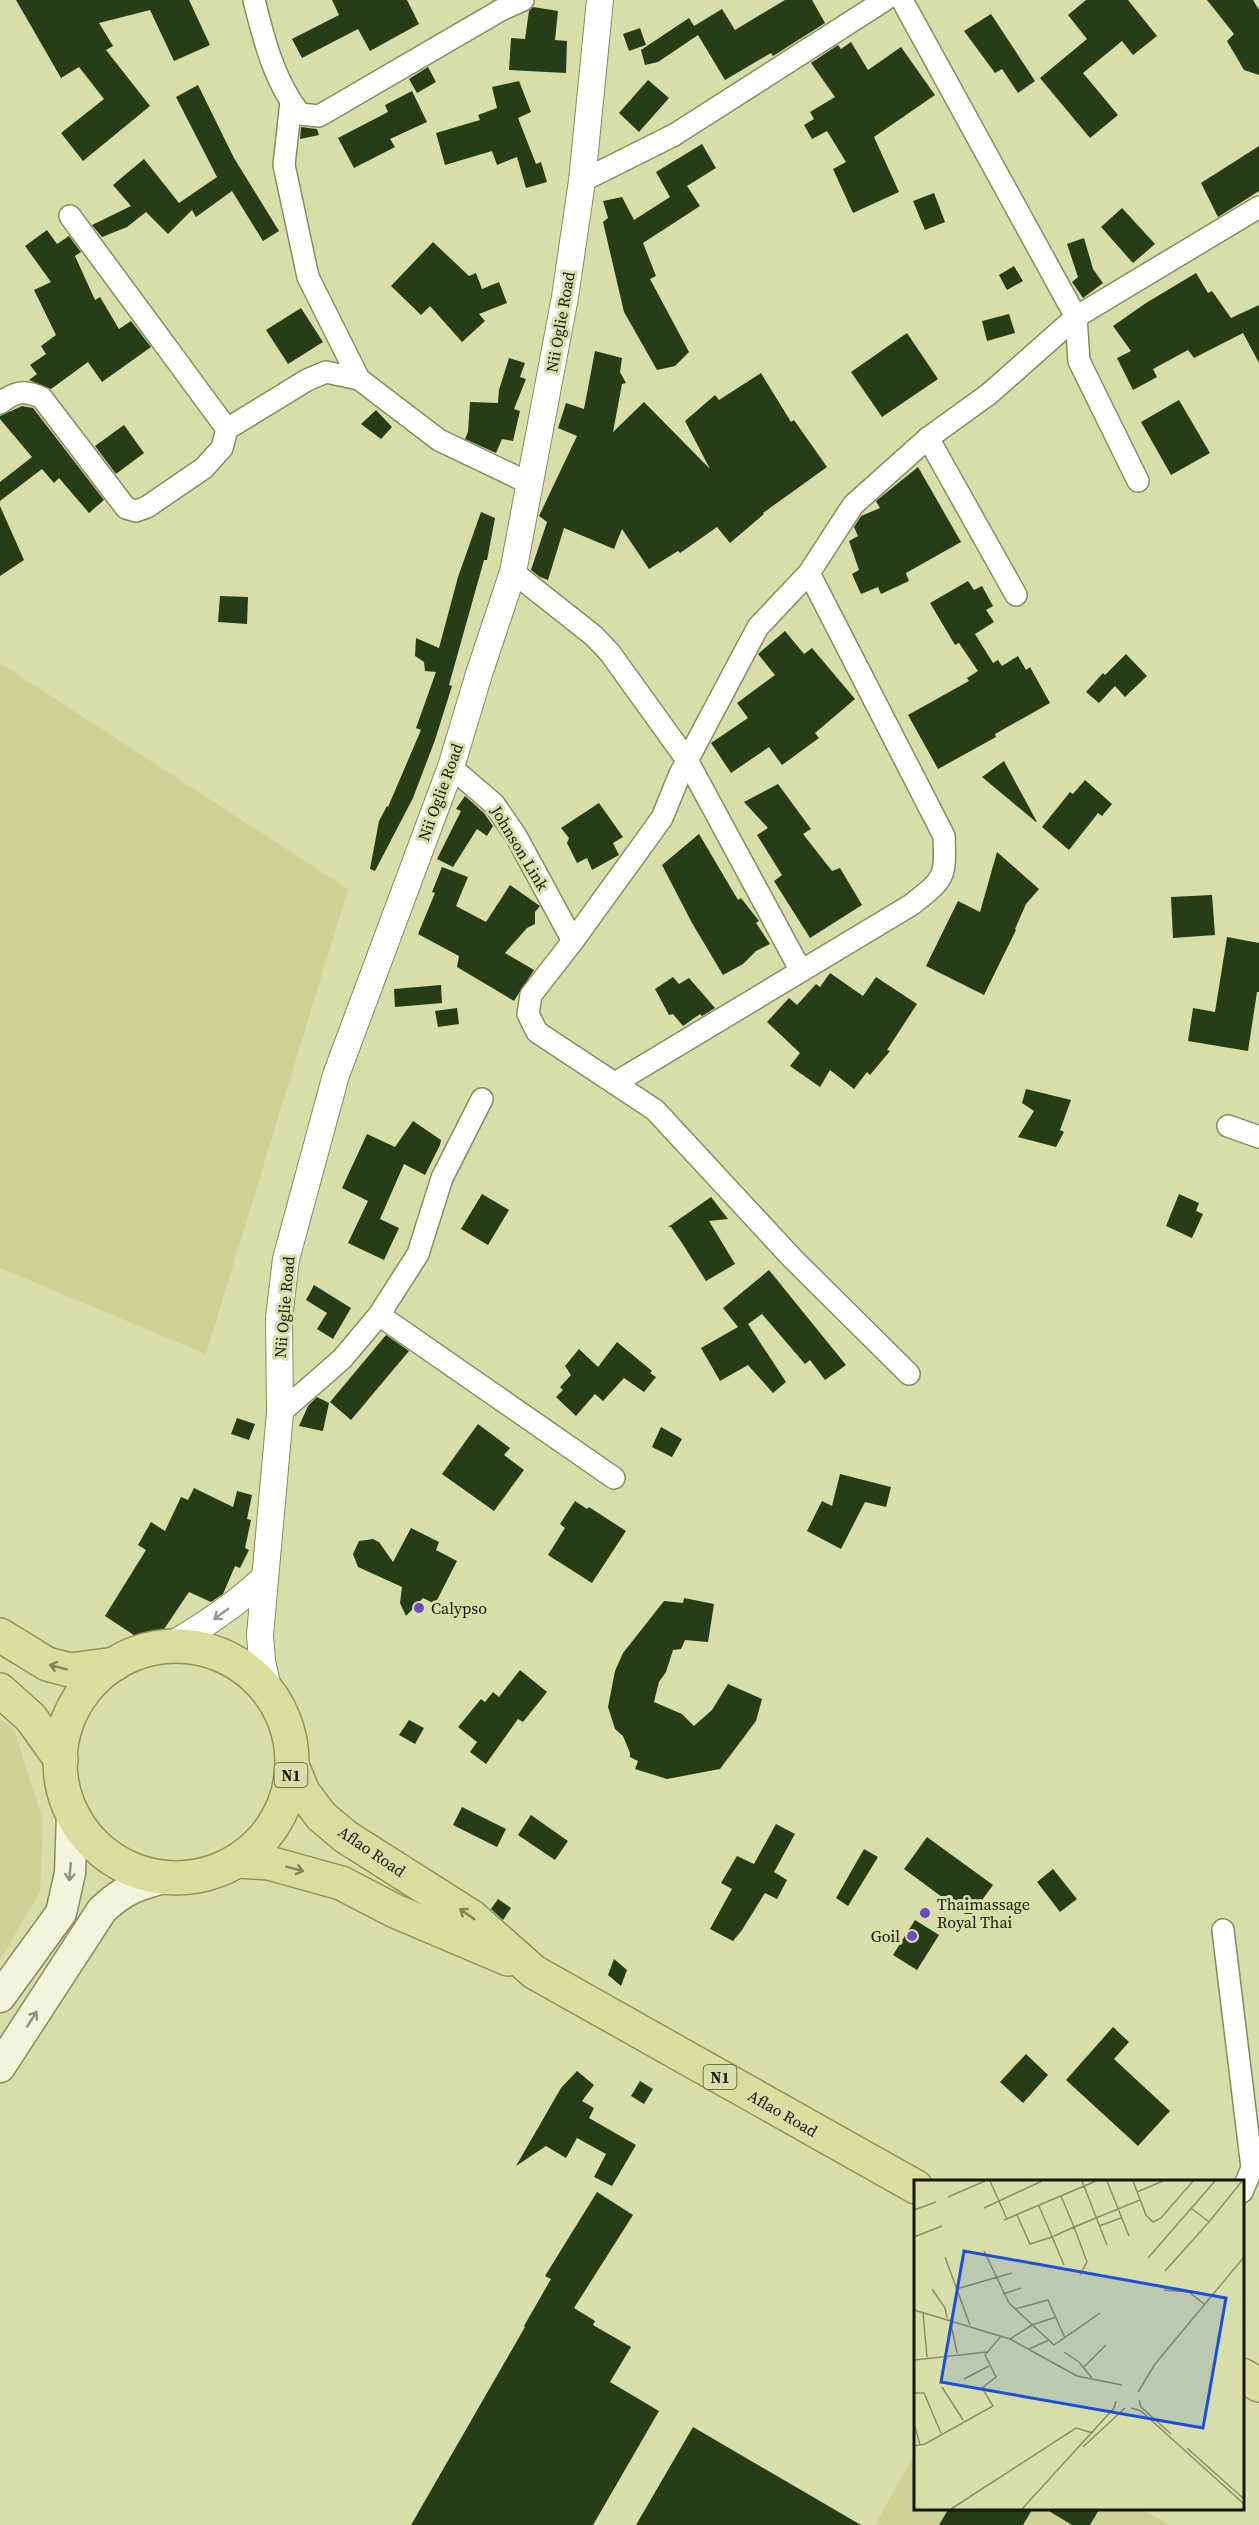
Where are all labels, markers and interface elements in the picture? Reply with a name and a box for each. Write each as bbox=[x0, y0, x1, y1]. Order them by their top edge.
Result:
street label: Nii Oglie Road bbox=[540, 270, 580, 374]
street label: Nii Oglie Road bbox=[412, 740, 468, 844]
street label: Johnson Link bbox=[485, 801, 554, 895]
street label: Nii Oglie Road bbox=[269, 1255, 299, 1359]
place label: Calypso bbox=[431, 1597, 487, 1619]
marker: Calypso bbox=[412, 1601, 426, 1615]
one-way arrow bbox=[213, 1608, 229, 1621]
one-way arrow bbox=[49, 1660, 68, 1672]
road number: N1 bbox=[274, 1763, 308, 1787]
street label: Aflao Road bbox=[334, 1820, 410, 1882]
one-way arrow bbox=[64, 1862, 75, 1882]
one-way arrow bbox=[285, 1864, 304, 1876]
place label: Thaimassage Royal Thai bbox=[937, 1893, 1030, 1933]
marker: Thaimassage Royal Thai bbox=[918, 1906, 932, 1920]
one-way arrow bbox=[459, 1908, 475, 1920]
place label: Goil bbox=[871, 1925, 900, 1947]
marker: Goil bbox=[905, 1929, 919, 1943]
one-way arrow bbox=[26, 2011, 38, 2027]
road number: N1 bbox=[704, 2065, 736, 2089]
street label: Aflao Road bbox=[744, 2084, 822, 2142]
inset map bbox=[914, 2180, 1244, 2510]

